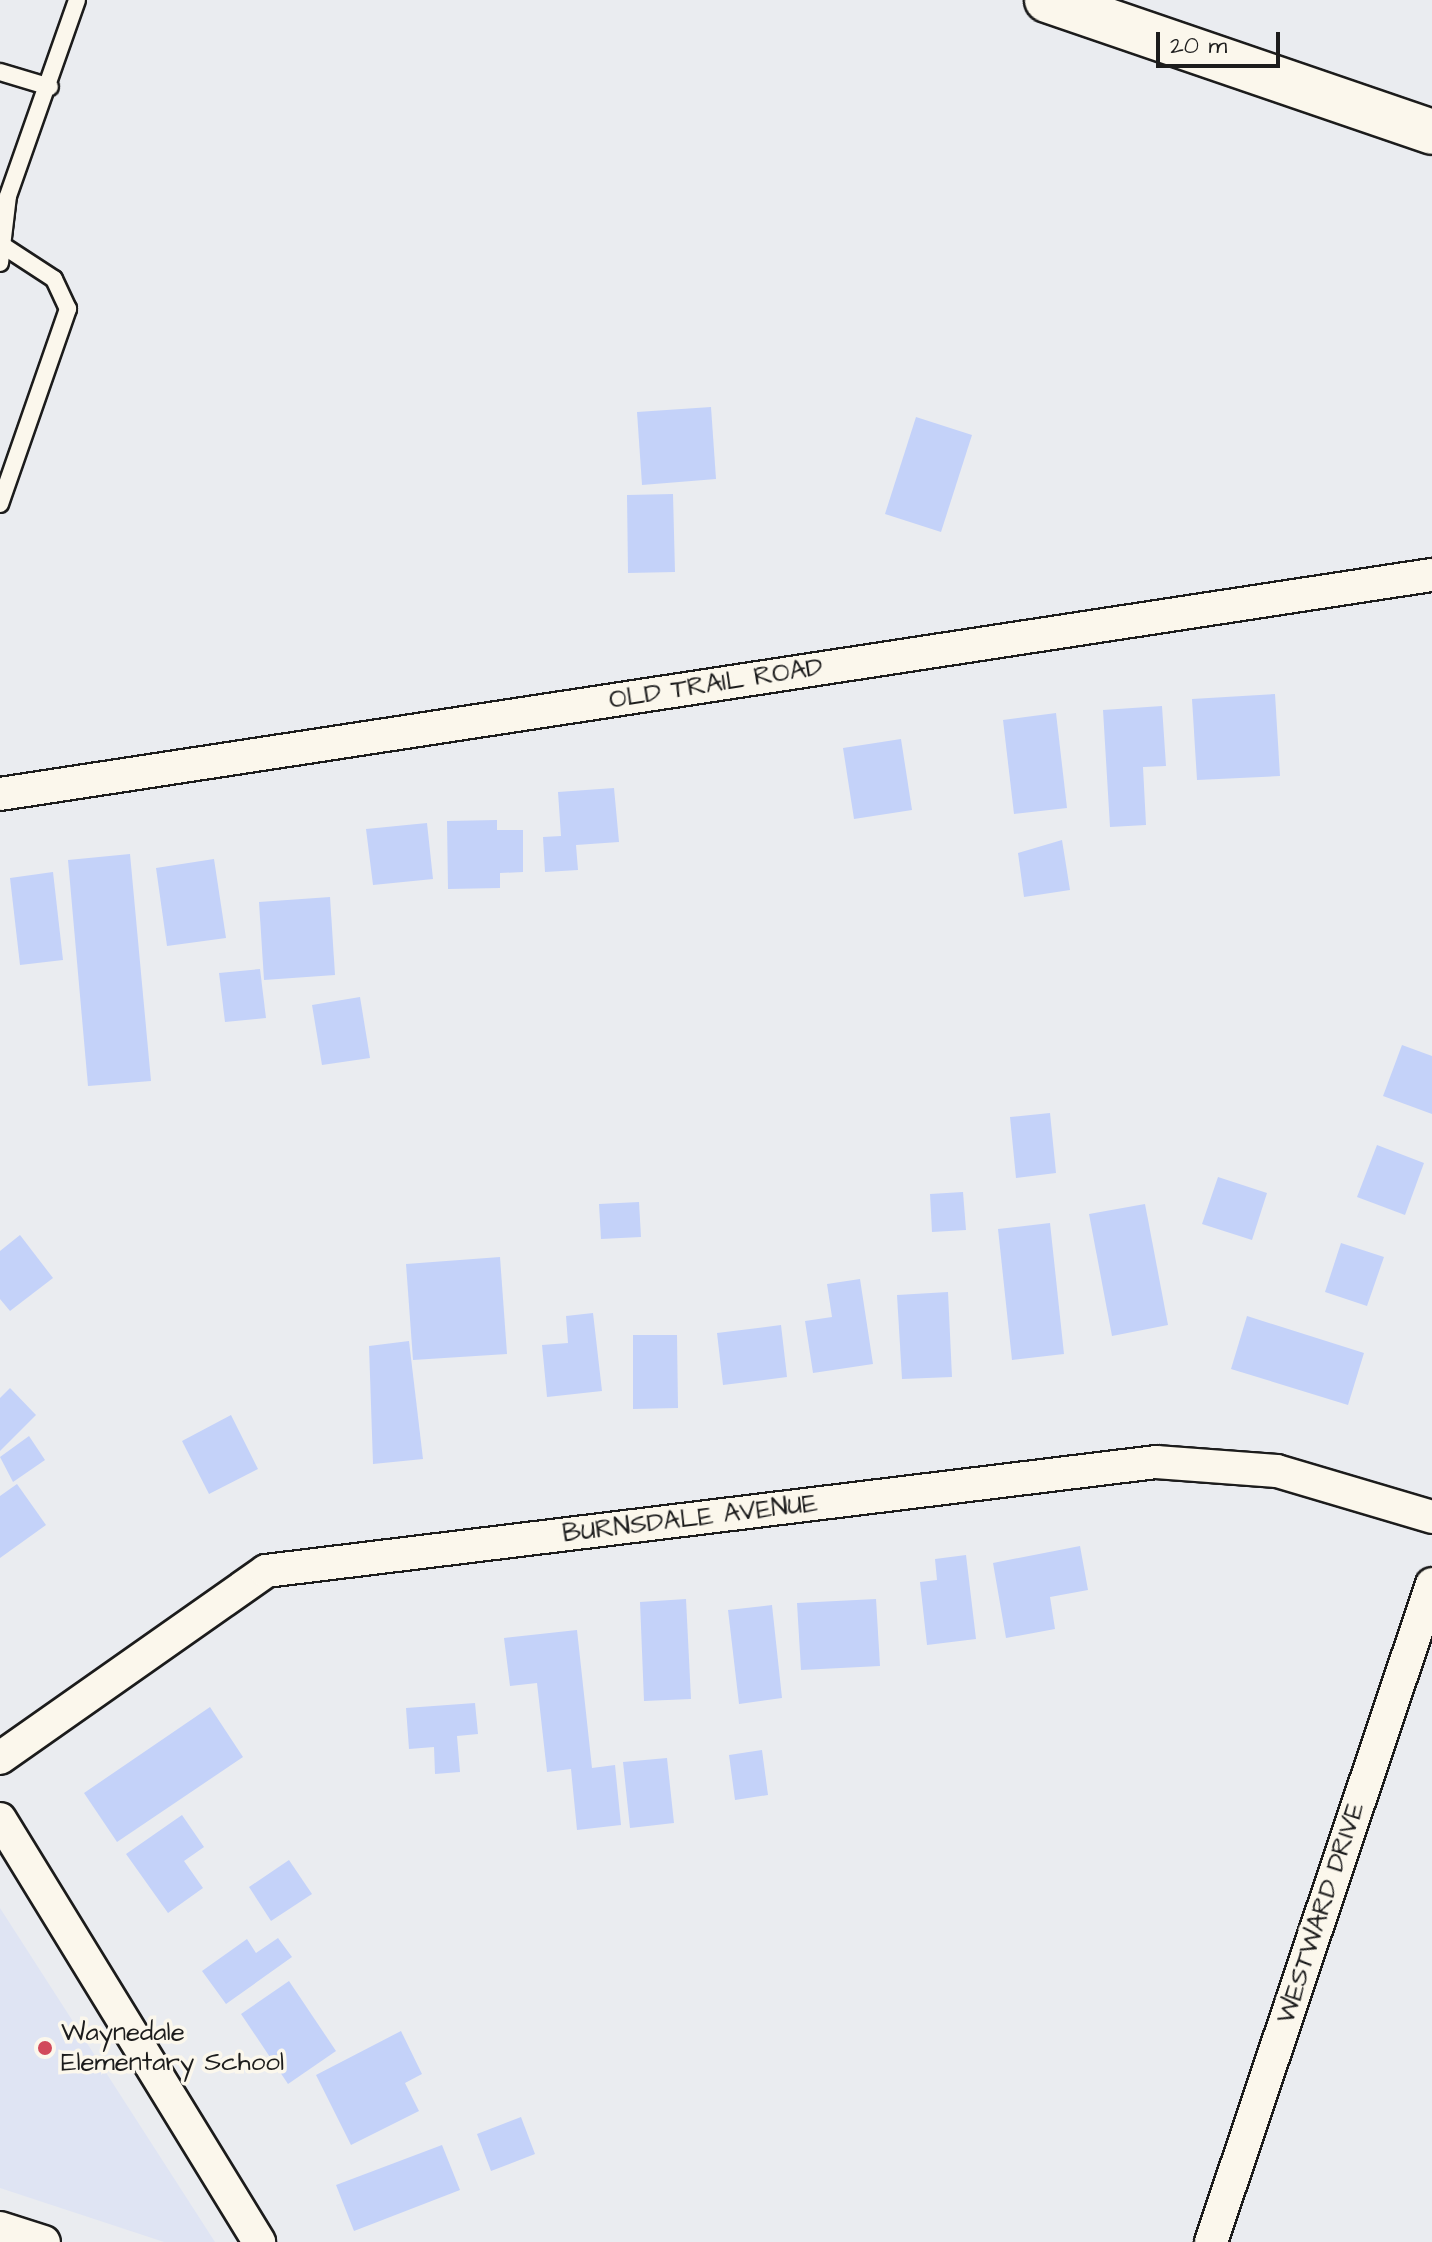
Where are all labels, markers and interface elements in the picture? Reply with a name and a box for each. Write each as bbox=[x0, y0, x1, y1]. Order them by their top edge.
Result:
scale bar bbox=[1160, 16, 1284, 66]
text: 20 m bbox=[1170, 29, 1227, 63]
street label: OLD TRAIL ROAD bbox=[607, 652, 825, 716]
street label: BURNSDALE AVENUE bbox=[561, 1488, 819, 1550]
street label: WESTWARD DRIVE bbox=[1271, 1798, 1371, 2028]
place label: Waynedale Elementary School bbox=[61, 2017, 284, 2078]
marker: Waynedale Elementary School bbox=[36, 2039, 54, 2057]

